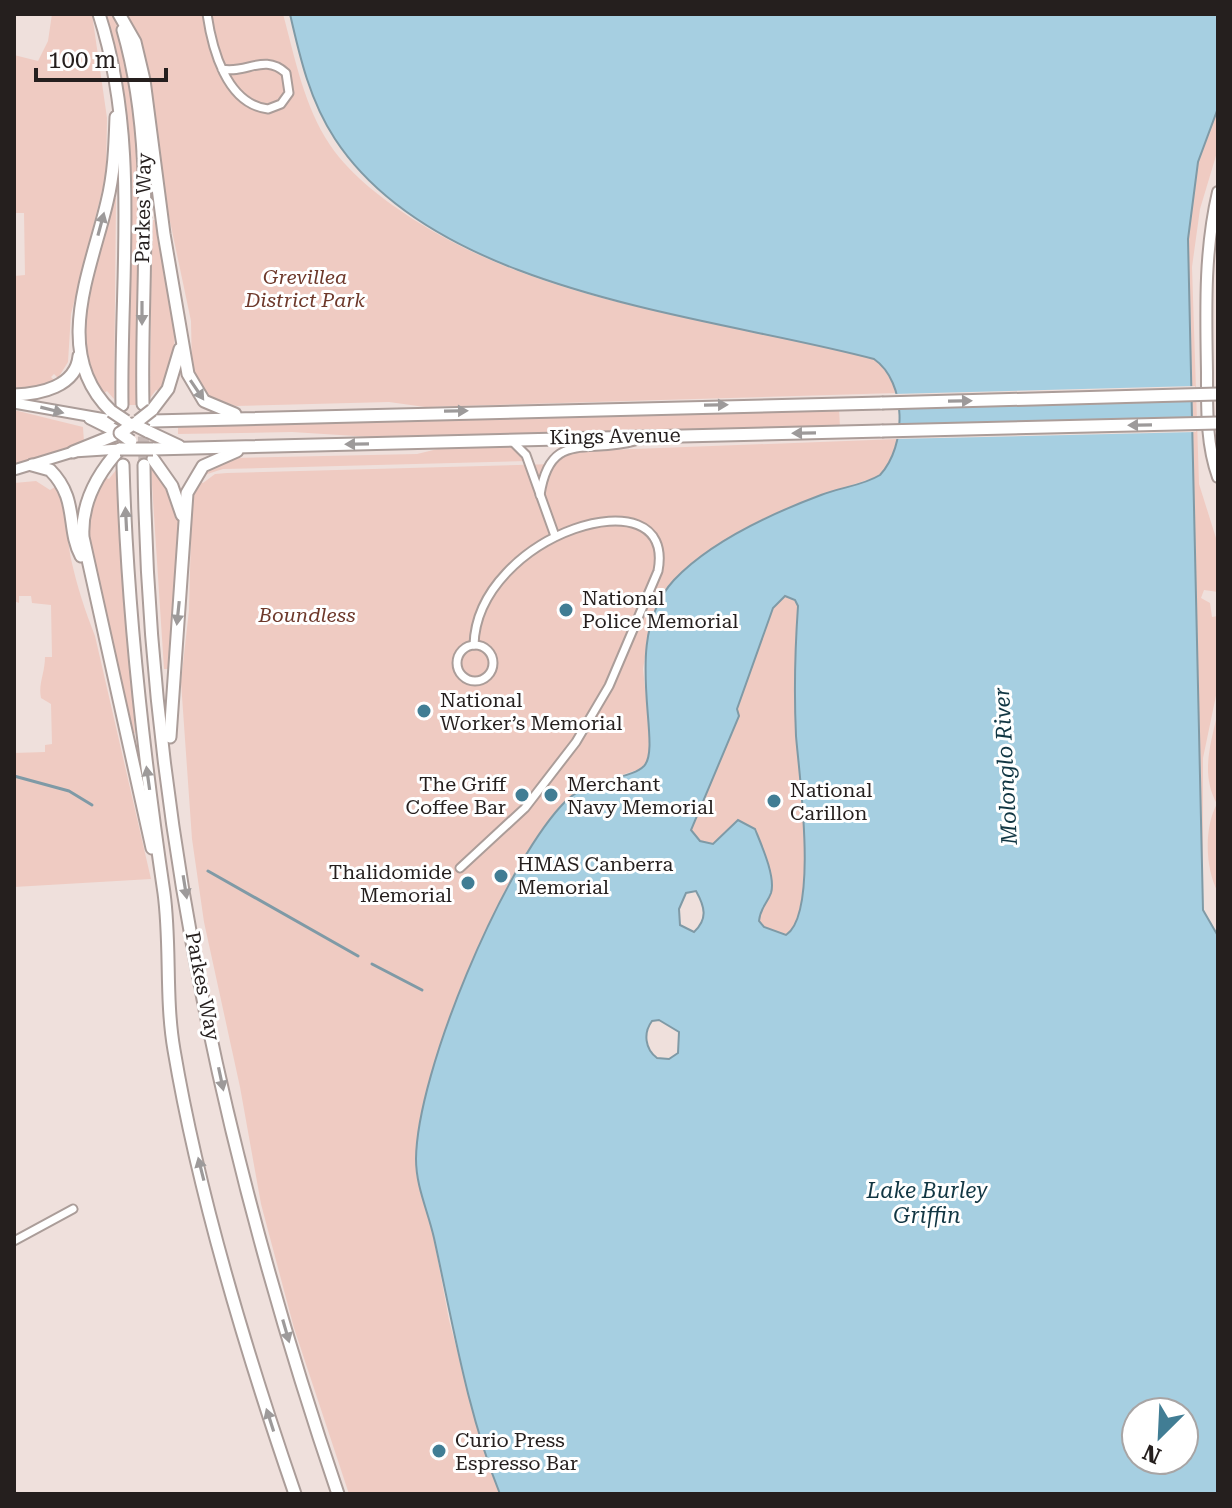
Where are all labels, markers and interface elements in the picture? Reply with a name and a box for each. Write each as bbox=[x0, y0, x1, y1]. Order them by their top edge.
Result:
scale bar bbox=[36, 32, 166, 82]
text: 100 m bbox=[48, 46, 116, 74]
street label: Parkes Way bbox=[130, 152, 156, 264]
one-way arrow bbox=[96, 211, 108, 236]
park label: Grevillea District Park bbox=[244, 265, 365, 312]
one-way arrow bbox=[136, 301, 148, 326]
one-way arrow bbox=[189, 379, 204, 400]
one-way arrow bbox=[948, 394, 973, 407]
one-way arrow bbox=[704, 399, 729, 411]
one-way arrow bbox=[40, 405, 65, 417]
one-way arrow bbox=[444, 405, 469, 418]
one-way arrow bbox=[1127, 419, 1152, 432]
street label: Kings Avenue bbox=[549, 423, 681, 449]
one-way arrow bbox=[791, 426, 816, 439]
one-way arrow bbox=[344, 438, 369, 451]
one-way arrow bbox=[119, 506, 132, 531]
place label: National Police Memorial bbox=[582, 586, 738, 633]
one-way arrow bbox=[172, 601, 185, 626]
marker: National Police Memorial bbox=[557, 601, 575, 619]
park label: Boundless bbox=[257, 603, 356, 627]
water label: Molonglo River bbox=[989, 687, 1022, 846]
place label: National Worker’s Memorial bbox=[440, 688, 622, 735]
marker: National Worker’s Memorial bbox=[415, 702, 433, 720]
one-way arrow bbox=[141, 765, 154, 790]
place label: The Griff Coffee Bar bbox=[406, 772, 507, 819]
place label: Merchant Navy Memorial bbox=[567, 772, 714, 819]
place label: National Carillon bbox=[790, 778, 872, 825]
marker: The Griff Coffee Bar bbox=[513, 786, 531, 804]
marker: Merchant Navy Memorial bbox=[542, 786, 560, 804]
marker: National Carillon bbox=[765, 792, 783, 810]
place label: HMAS Canberra Memorial bbox=[517, 852, 674, 899]
place label: Thalidomide Memorial bbox=[329, 860, 452, 907]
marker: HMAS Canberra Memorial bbox=[492, 867, 510, 885]
marker: Thalidomide Memorial bbox=[459, 874, 477, 892]
one-way arrow bbox=[179, 875, 192, 900]
street label: Parkes Way bbox=[181, 929, 225, 1043]
one-way arrow bbox=[216, 1067, 228, 1092]
one-way arrow bbox=[194, 1157, 206, 1182]
water label: Lake Burley Griffin bbox=[865, 1178, 988, 1228]
one-way arrow bbox=[280, 1319, 292, 1344]
north arrow bbox=[1120, 1396, 1200, 1476]
one-way arrow bbox=[263, 1408, 276, 1432]
place label: Curio Press Espresso Bar bbox=[455, 1428, 578, 1475]
text: N bbox=[1139, 1439, 1165, 1469]
marker: Curio Press Espresso Bar bbox=[430, 1442, 448, 1460]

